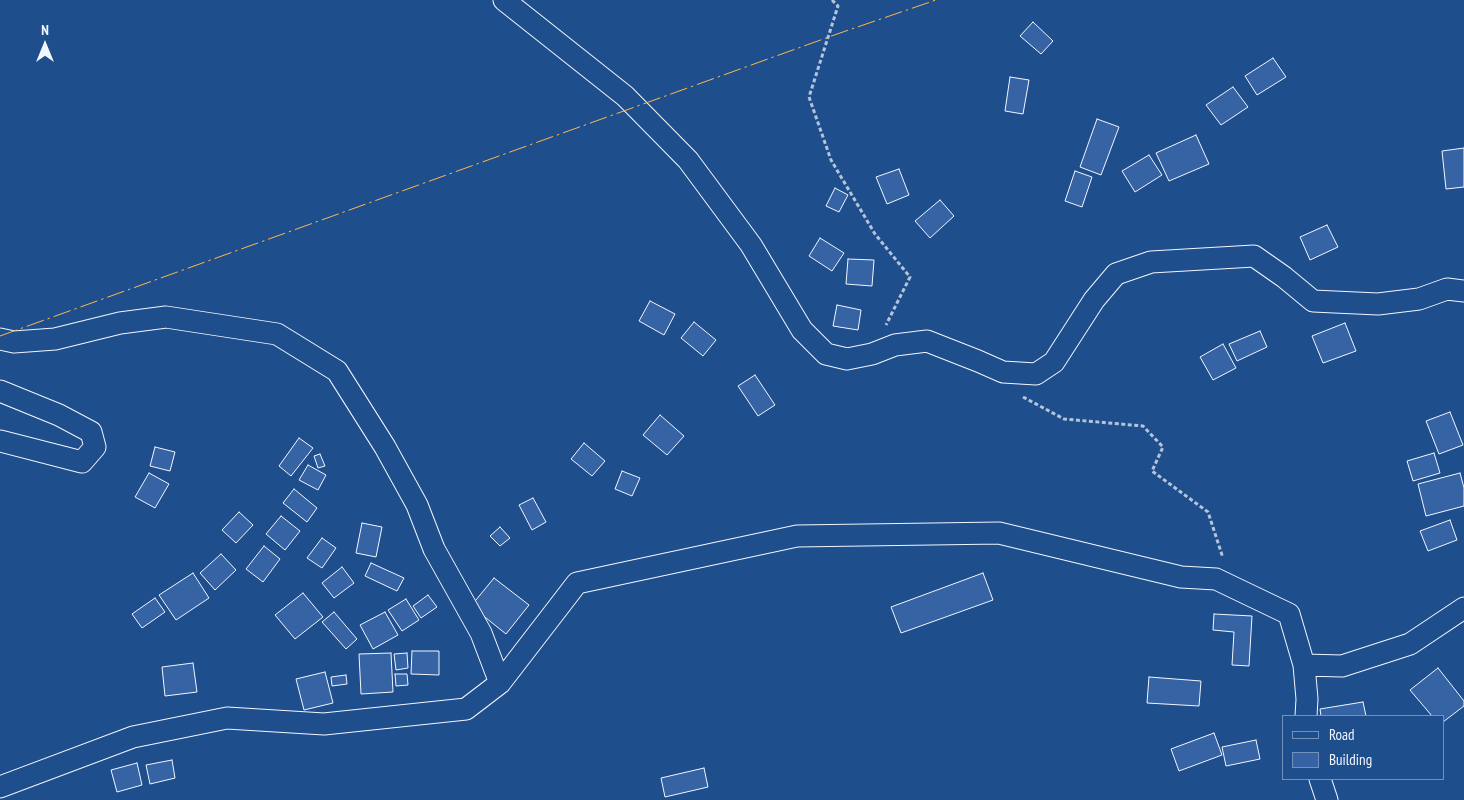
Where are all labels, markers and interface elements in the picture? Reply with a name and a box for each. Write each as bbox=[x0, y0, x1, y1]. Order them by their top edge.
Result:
north arrow bbox=[20, 20, 70, 70]
text: N bbox=[41, 21, 49, 39]
legend bbox=[1282, 715, 1444, 780]
text: Road bbox=[1329, 725, 1355, 744]
text: Building bbox=[1329, 750, 1372, 769]

